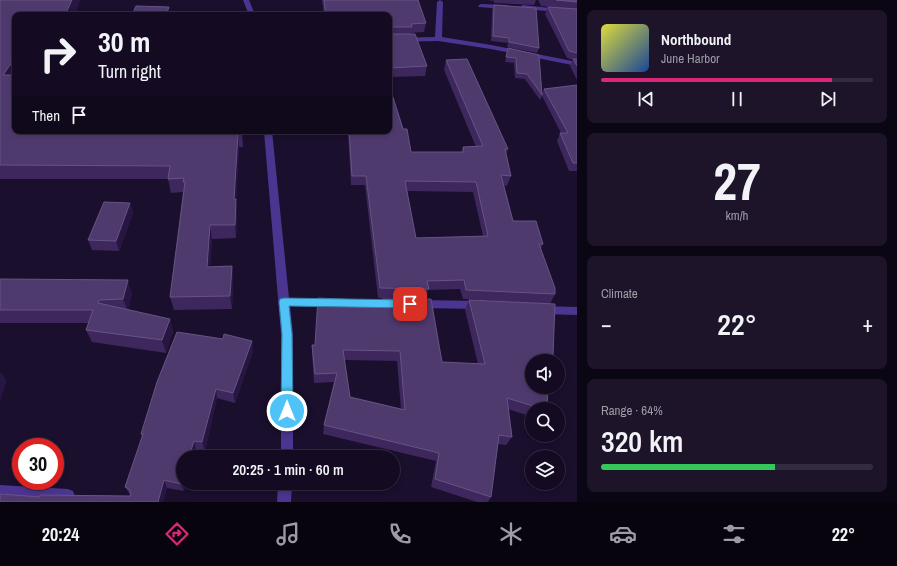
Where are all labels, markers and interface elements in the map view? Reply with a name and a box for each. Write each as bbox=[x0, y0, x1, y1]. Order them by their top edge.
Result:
text: 30 m bbox=[98, 23, 150, 61]
icon: right bbox=[32, 28, 84, 80]
text: Northbound bbox=[661, 29, 731, 50]
text: June Harbor bbox=[661, 50, 720, 67]
text: Turn right bbox=[98, 59, 161, 84]
icon: previous bbox=[635, 88, 657, 110]
icon: pause bbox=[726, 88, 748, 110]
icon: next bbox=[817, 88, 839, 110]
icon: arrive bbox=[68, 104, 90, 126]
text: Then bbox=[32, 105, 60, 126]
text: 27 bbox=[713, 146, 761, 216]
text: km/h bbox=[725, 207, 749, 224]
text: Climate bbox=[601, 285, 638, 302]
pin bbox=[393, 287, 427, 321]
icon: arrive bbox=[399, 293, 421, 315]
text: 22° bbox=[717, 304, 757, 344]
text: − bbox=[601, 309, 612, 339]
text: + bbox=[862, 309, 873, 339]
map controls bbox=[525, 354, 565, 490]
button: sound bbox=[525, 354, 565, 394]
position arrow bbox=[266, 390, 308, 432]
button: search bbox=[525, 402, 565, 442]
text: Range · 64% bbox=[601, 402, 663, 419]
text: 320 km bbox=[601, 421, 683, 461]
speed limit sign: 30 bbox=[12, 438, 64, 490]
button: layers bbox=[525, 450, 565, 490]
text: 20:25 · 1 min · 60 m bbox=[232, 459, 344, 480]
icon: directions bbox=[163, 520, 191, 548]
icon: music bbox=[274, 520, 302, 548]
icon: phone bbox=[386, 520, 414, 548]
icon: climate bbox=[497, 520, 525, 548]
icon: car bbox=[609, 520, 637, 548]
icon: filters bbox=[720, 520, 748, 548]
text: 20:24 bbox=[42, 522, 79, 547]
text: 22° bbox=[832, 522, 855, 547]

